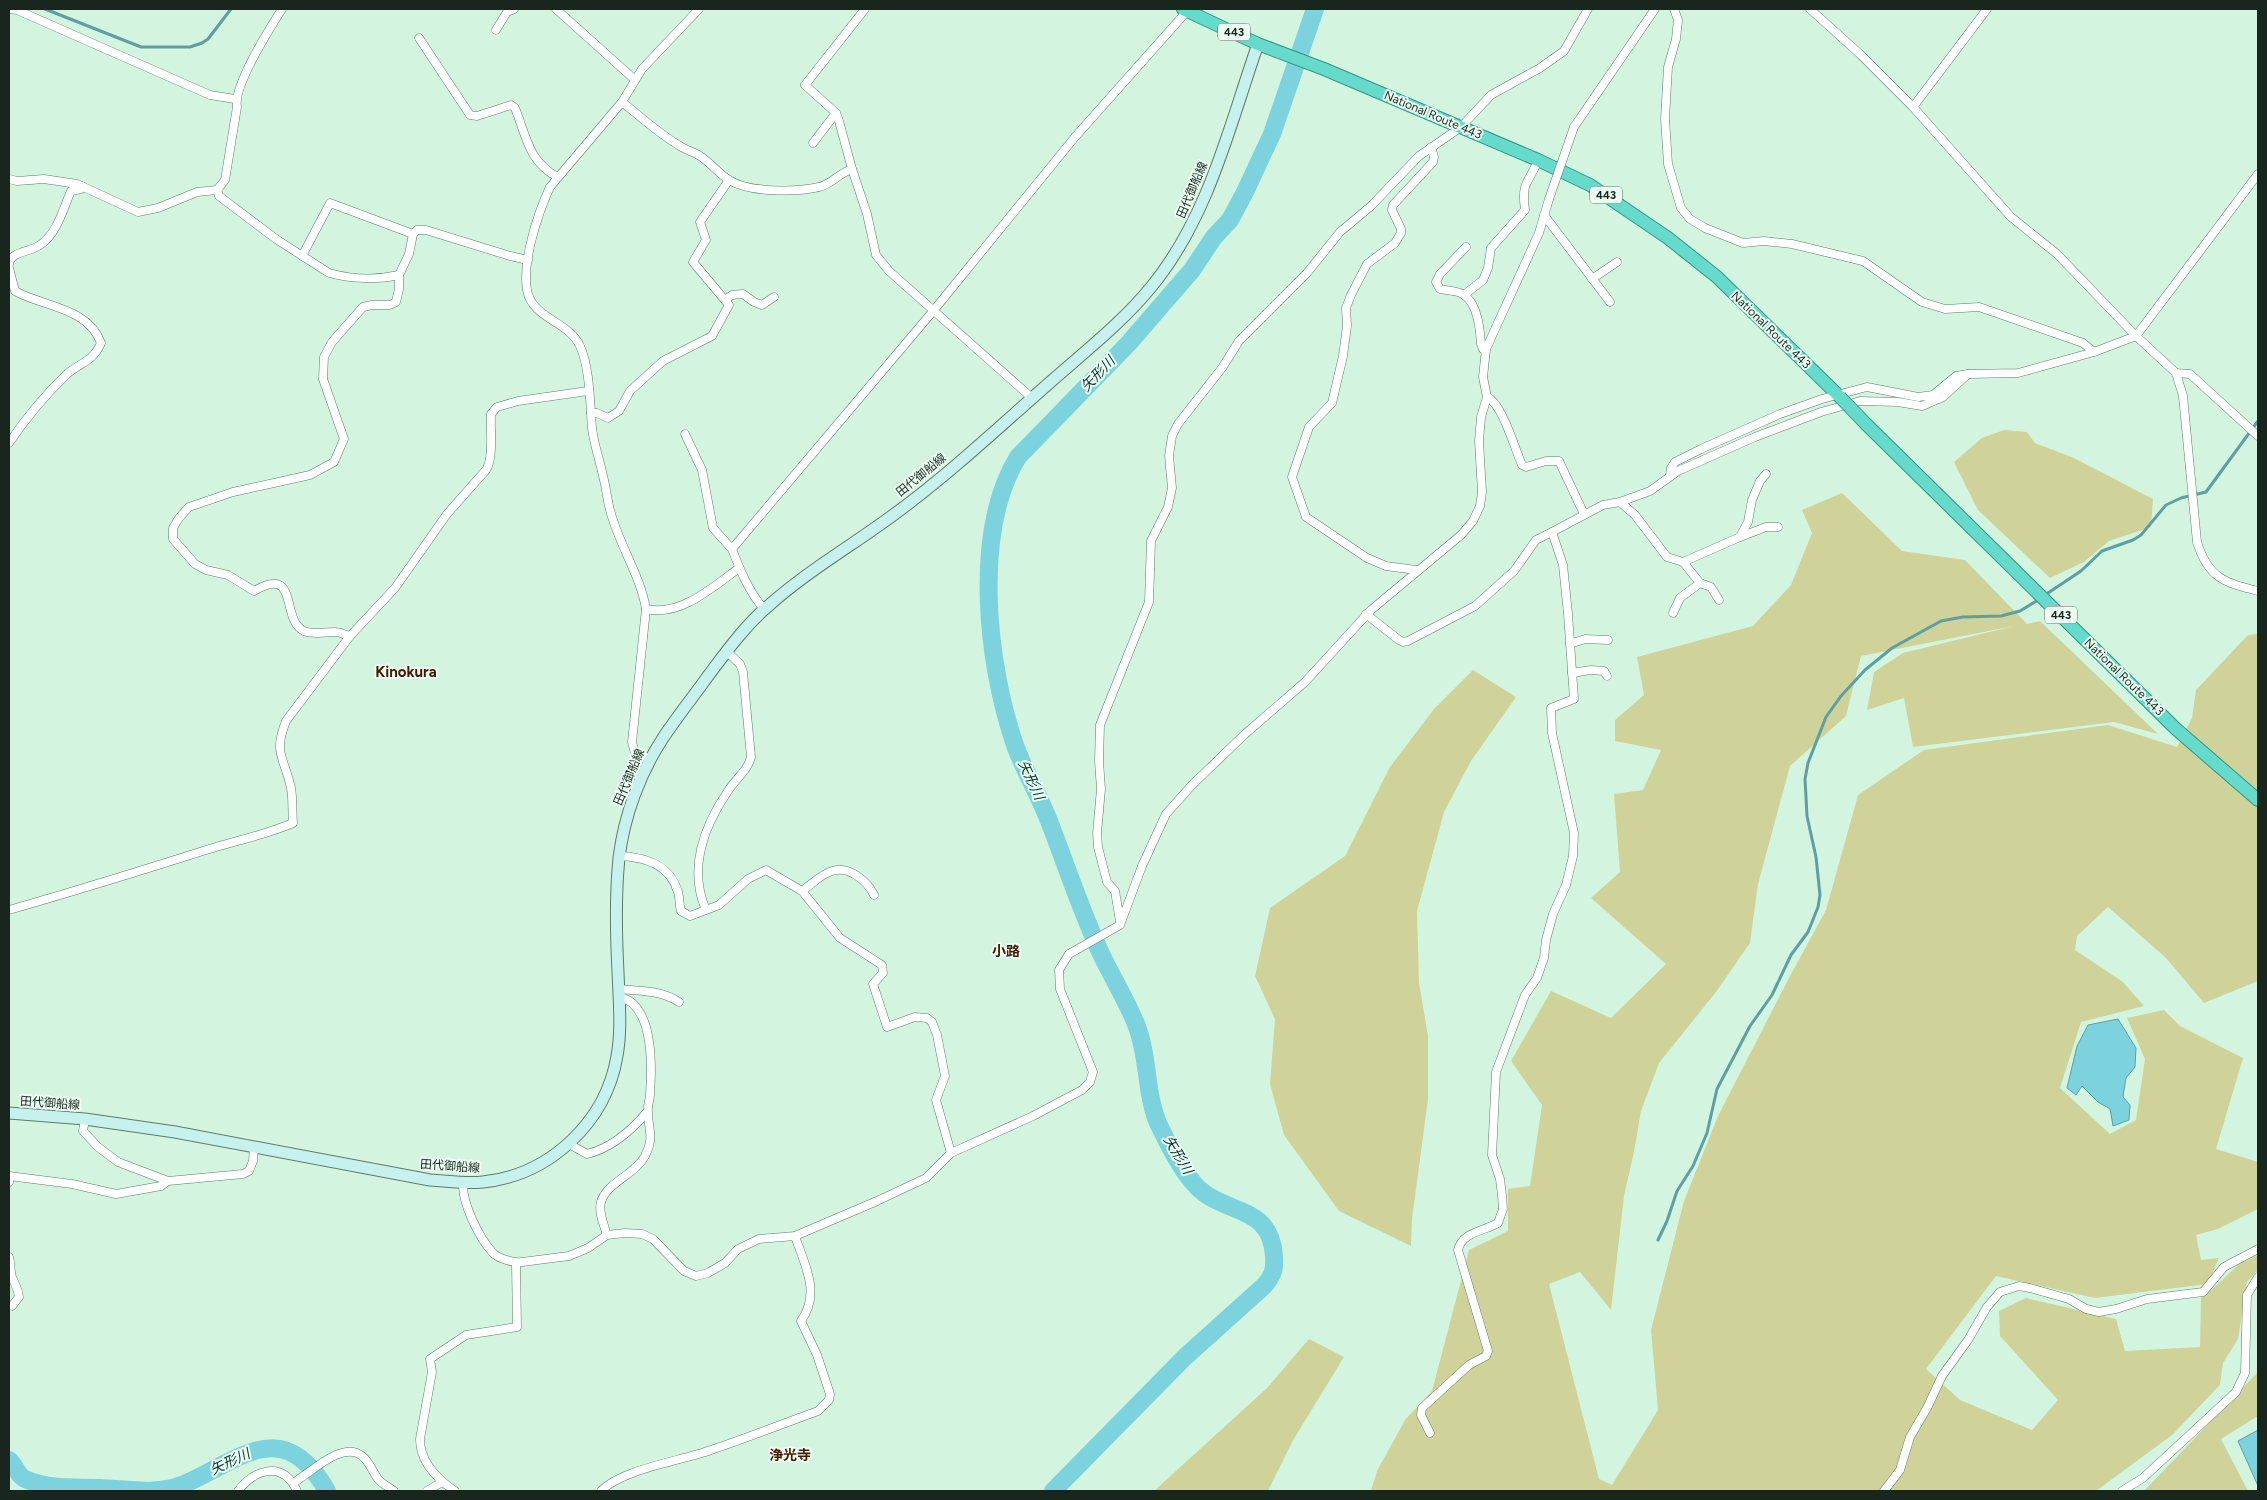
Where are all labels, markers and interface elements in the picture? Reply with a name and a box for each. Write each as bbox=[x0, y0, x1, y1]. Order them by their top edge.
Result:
road number: 443 bbox=[1218, 24, 1250, 41]
street label: National Route 443 bbox=[1382, 88, 1484, 142]
street label: 田代御船線 bbox=[1174, 160, 1210, 220]
road number: 443 bbox=[1590, 186, 1622, 204]
street label: National Route 443 bbox=[1728, 289, 1814, 371]
water label: 矢形川 bbox=[1077, 352, 1120, 395]
street label: 田代御船線 bbox=[893, 451, 949, 499]
road number: 443 bbox=[2045, 606, 2077, 624]
street label: National Route 443 bbox=[2081, 636, 2167, 718]
district label: Kinokura bbox=[375, 663, 437, 681]
street label: 田代御船線 bbox=[611, 747, 647, 807]
water label: 矢形川 bbox=[1014, 757, 1048, 804]
district label: 小路 bbox=[992, 943, 1020, 960]
street label: 田代御船線 bbox=[20, 1094, 80, 1112]
water label: 矢形川 bbox=[1160, 1133, 1197, 1179]
street label: 田代御船線 bbox=[420, 1157, 480, 1175]
water label: 矢形川 bbox=[207, 1445, 254, 1479]
district label: 浄光寺 bbox=[769, 1447, 811, 1464]

